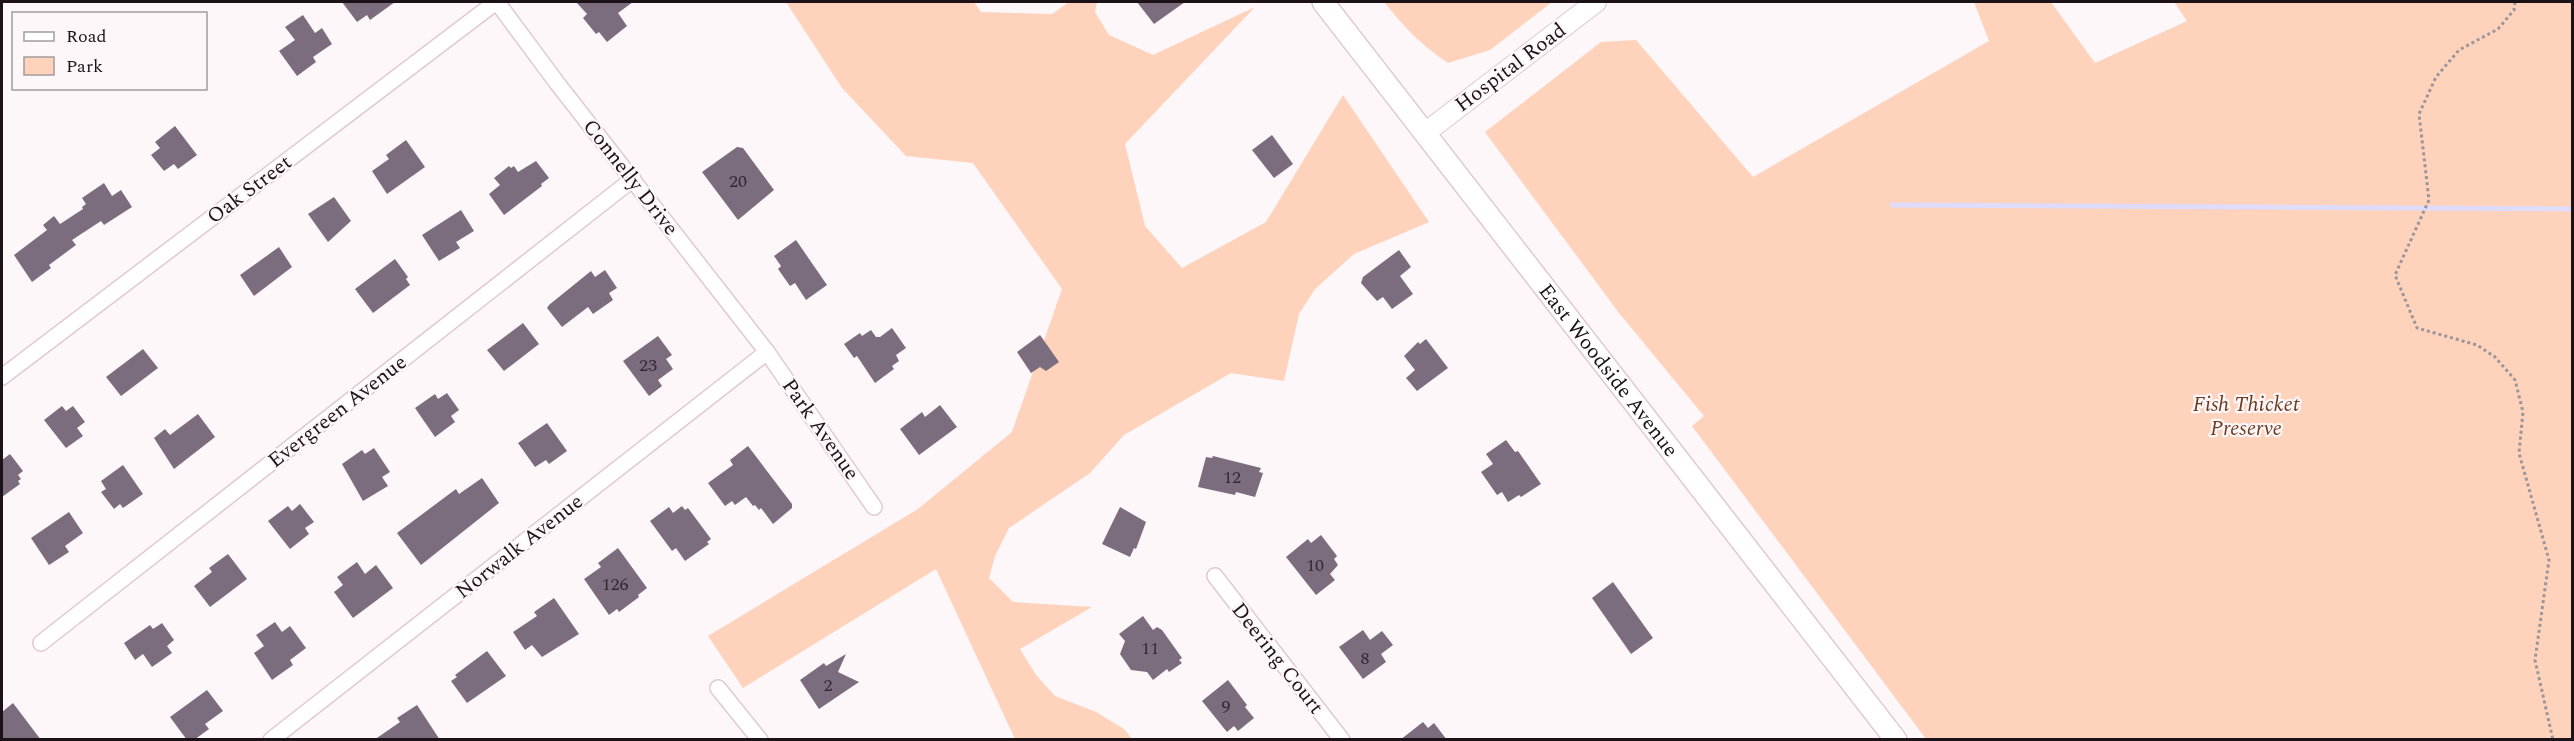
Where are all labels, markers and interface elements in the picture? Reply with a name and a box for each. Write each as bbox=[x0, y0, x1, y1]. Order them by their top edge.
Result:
legend bbox=[12, 12, 207, 90]
street label: Hospital Road bbox=[1448, 15, 1573, 120]
text: Road bbox=[66, 23, 107, 50]
text: Park bbox=[66, 53, 103, 80]
street label: Connelly Drive bbox=[574, 112, 686, 243]
street label: Oak Street bbox=[200, 147, 299, 232]
house number: 20 bbox=[729, 168, 747, 195]
street label: East Woodside Avenue bbox=[1530, 277, 1686, 464]
street label: Evergreen Avenue bbox=[261, 347, 414, 476]
house number: 23 bbox=[639, 352, 657, 379]
street label: Park Avenue bbox=[773, 372, 867, 487]
park label: Fish Thicket Preserve bbox=[2193, 389, 2300, 445]
house number: 12 bbox=[1223, 464, 1241, 491]
street label: Norwalk Avenue bbox=[449, 486, 591, 607]
house number: 10 bbox=[1306, 552, 1324, 579]
house number: 126 bbox=[602, 571, 629, 598]
street label: Deering Court bbox=[1223, 596, 1331, 721]
house number: 11 bbox=[1141, 635, 1159, 662]
house number: 8 bbox=[1361, 645, 1370, 672]
house number: 2 bbox=[824, 672, 833, 699]
house number: 9 bbox=[1222, 693, 1231, 720]

